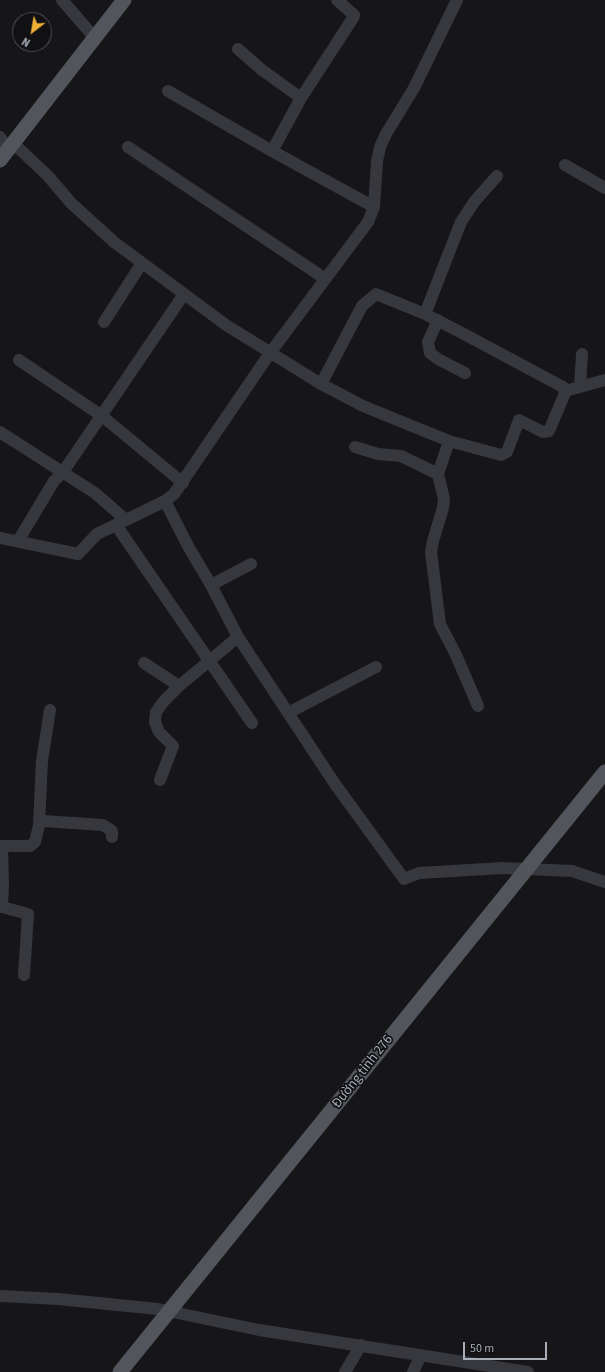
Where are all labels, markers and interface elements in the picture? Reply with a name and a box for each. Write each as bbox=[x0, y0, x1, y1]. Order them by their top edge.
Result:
north arrow bbox=[12, 12, 52, 52]
text: N bbox=[19, 34, 33, 50]
street label: Đường tỉnh 276 bbox=[329, 1032, 397, 1112]
scale bar bbox=[465, 1334, 549, 1360]
text: 50 m bbox=[470, 1340, 494, 1357]

